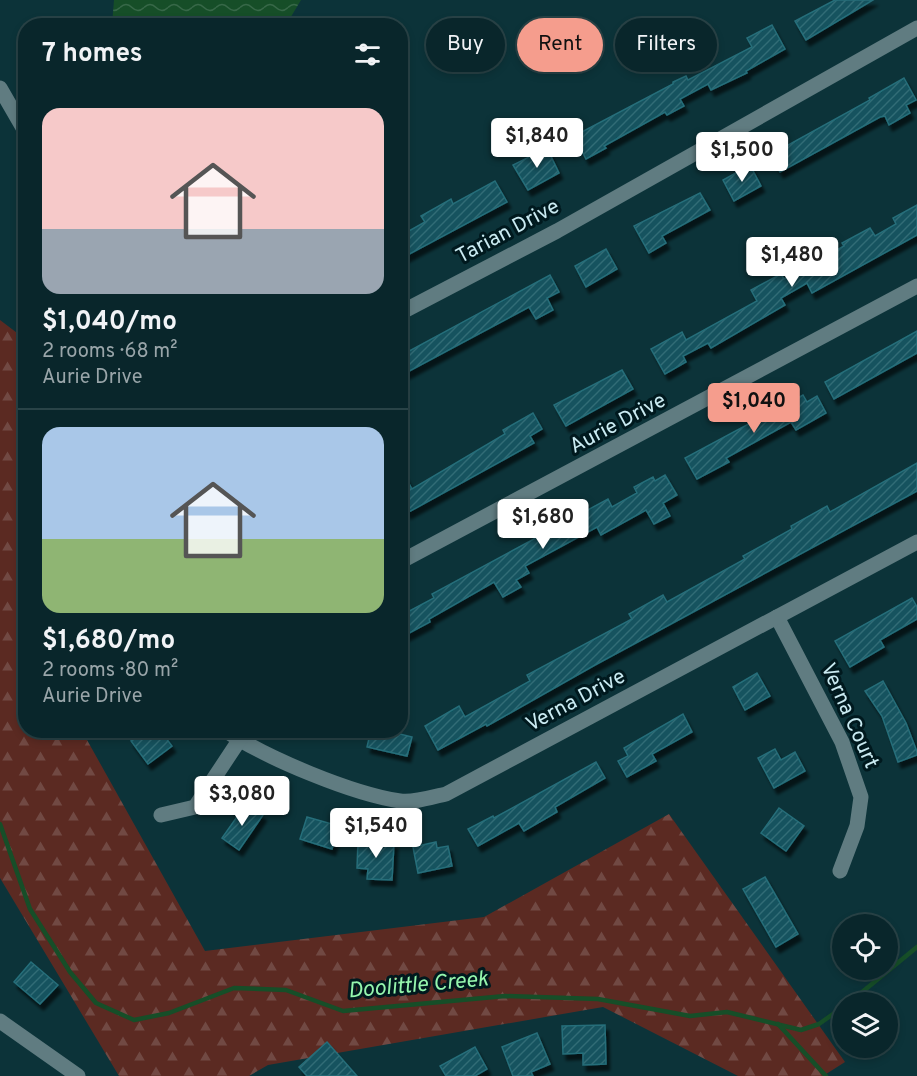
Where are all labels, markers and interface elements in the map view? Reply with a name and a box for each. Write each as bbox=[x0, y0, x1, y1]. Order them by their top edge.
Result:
chip: Buy bbox=[426, 18, 505, 72]
chip: Rent bbox=[517, 18, 603, 72]
chip: Filters bbox=[615, 18, 717, 72]
text: 7 homes bbox=[42, 38, 142, 71]
icon: filters bbox=[351, 38, 384, 71]
pin: $1,840 bbox=[488, 118, 586, 169]
text: $1,840 bbox=[505, 124, 569, 150]
pin: $1,500 bbox=[693, 132, 791, 183]
text: $1,500 bbox=[710, 138, 774, 164]
icon: home bbox=[159, 147, 267, 255]
street label: Tarian Drive bbox=[452, 193, 564, 271]
pin: $1,480 bbox=[743, 237, 841, 288]
text: $1,480 bbox=[760, 243, 824, 269]
text: $1,040/mo bbox=[42, 306, 177, 339]
text: 2 rooms · 68 m² bbox=[42, 339, 178, 365]
text: Aurie Drive bbox=[42, 365, 142, 391]
pin: $1,040 bbox=[705, 383, 803, 434]
street label: Aurie Drive bbox=[565, 387, 671, 461]
text: $1,040 bbox=[722, 389, 786, 415]
icon: home bbox=[159, 466, 267, 574]
pin: $1,680 bbox=[494, 499, 592, 550]
text: $1,680 bbox=[512, 505, 574, 531]
text: $1,680/mo bbox=[42, 625, 175, 658]
text: 2 rooms · 80 m² bbox=[42, 658, 178, 684]
street label: Verna Court bbox=[814, 659, 884, 773]
street label: Verna Drive bbox=[522, 664, 630, 738]
text: Aurie Drive bbox=[42, 684, 142, 710]
pin: $3,080 bbox=[193, 776, 291, 827]
text: $3,080 bbox=[208, 782, 276, 808]
pin: $1,540 bbox=[327, 808, 425, 859]
text: $1,540 bbox=[344, 814, 408, 840]
map controls bbox=[832, 914, 898, 1058]
button: locate bbox=[832, 914, 898, 980]
water label: Doolittle Creek bbox=[347, 966, 490, 1006]
button: layers bbox=[832, 992, 898, 1058]

